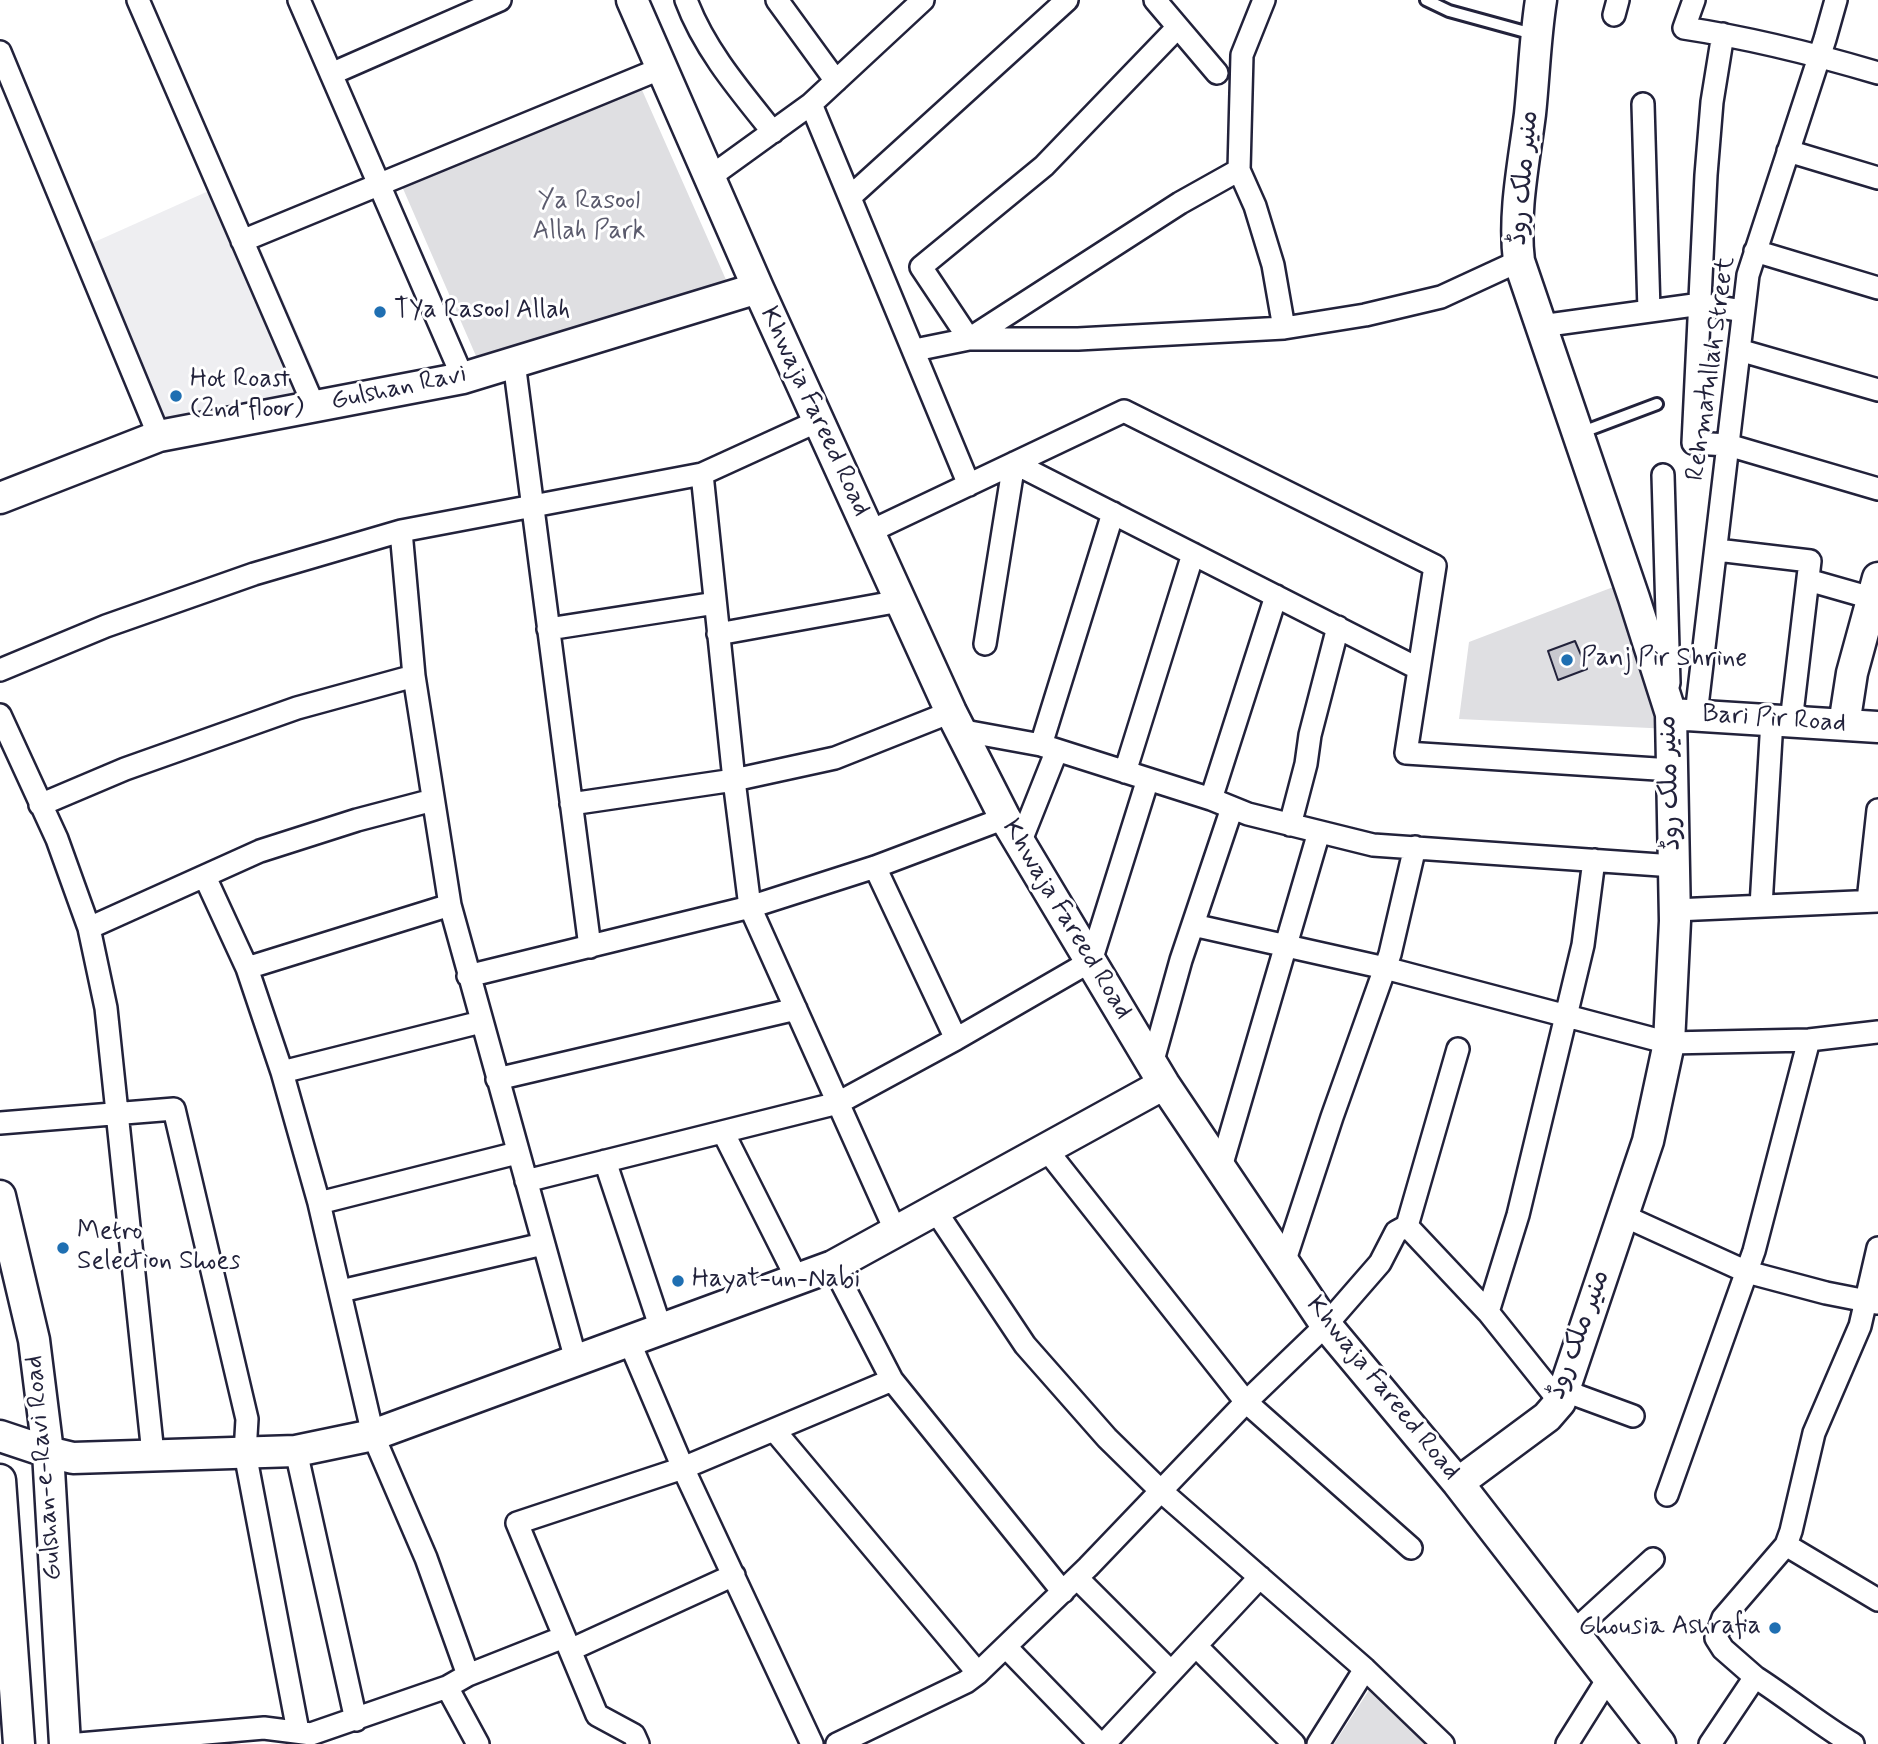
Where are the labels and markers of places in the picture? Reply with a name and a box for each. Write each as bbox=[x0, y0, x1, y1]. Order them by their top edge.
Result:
place label: TYa Rasool Allah bbox=[394, 296, 570, 328]
marker: TYa Rasool Allah bbox=[372, 304, 388, 320]
place label: Hot Roast (2nd floor) bbox=[190, 365, 304, 426]
marker: Hot Roast (2nd floor) bbox=[168, 388, 184, 404]
place label: Panj Pir Shrine bbox=[1581, 644, 1747, 676]
marker: Panj Pir Shrine bbox=[1559, 652, 1575, 668]
place label: Metro Selection Shoes bbox=[77, 1217, 240, 1278]
marker: Metro Selection Shoes bbox=[55, 1240, 71, 1256]
place label: Hayat-un-Nabi bbox=[692, 1265, 860, 1297]
marker: Hayat-un-Nabi bbox=[670, 1273, 686, 1289]
place label: Ghousia Ashrafia bbox=[1579, 1612, 1761, 1644]
marker: Ghousia Ashrafia bbox=[1767, 1620, 1783, 1636]

